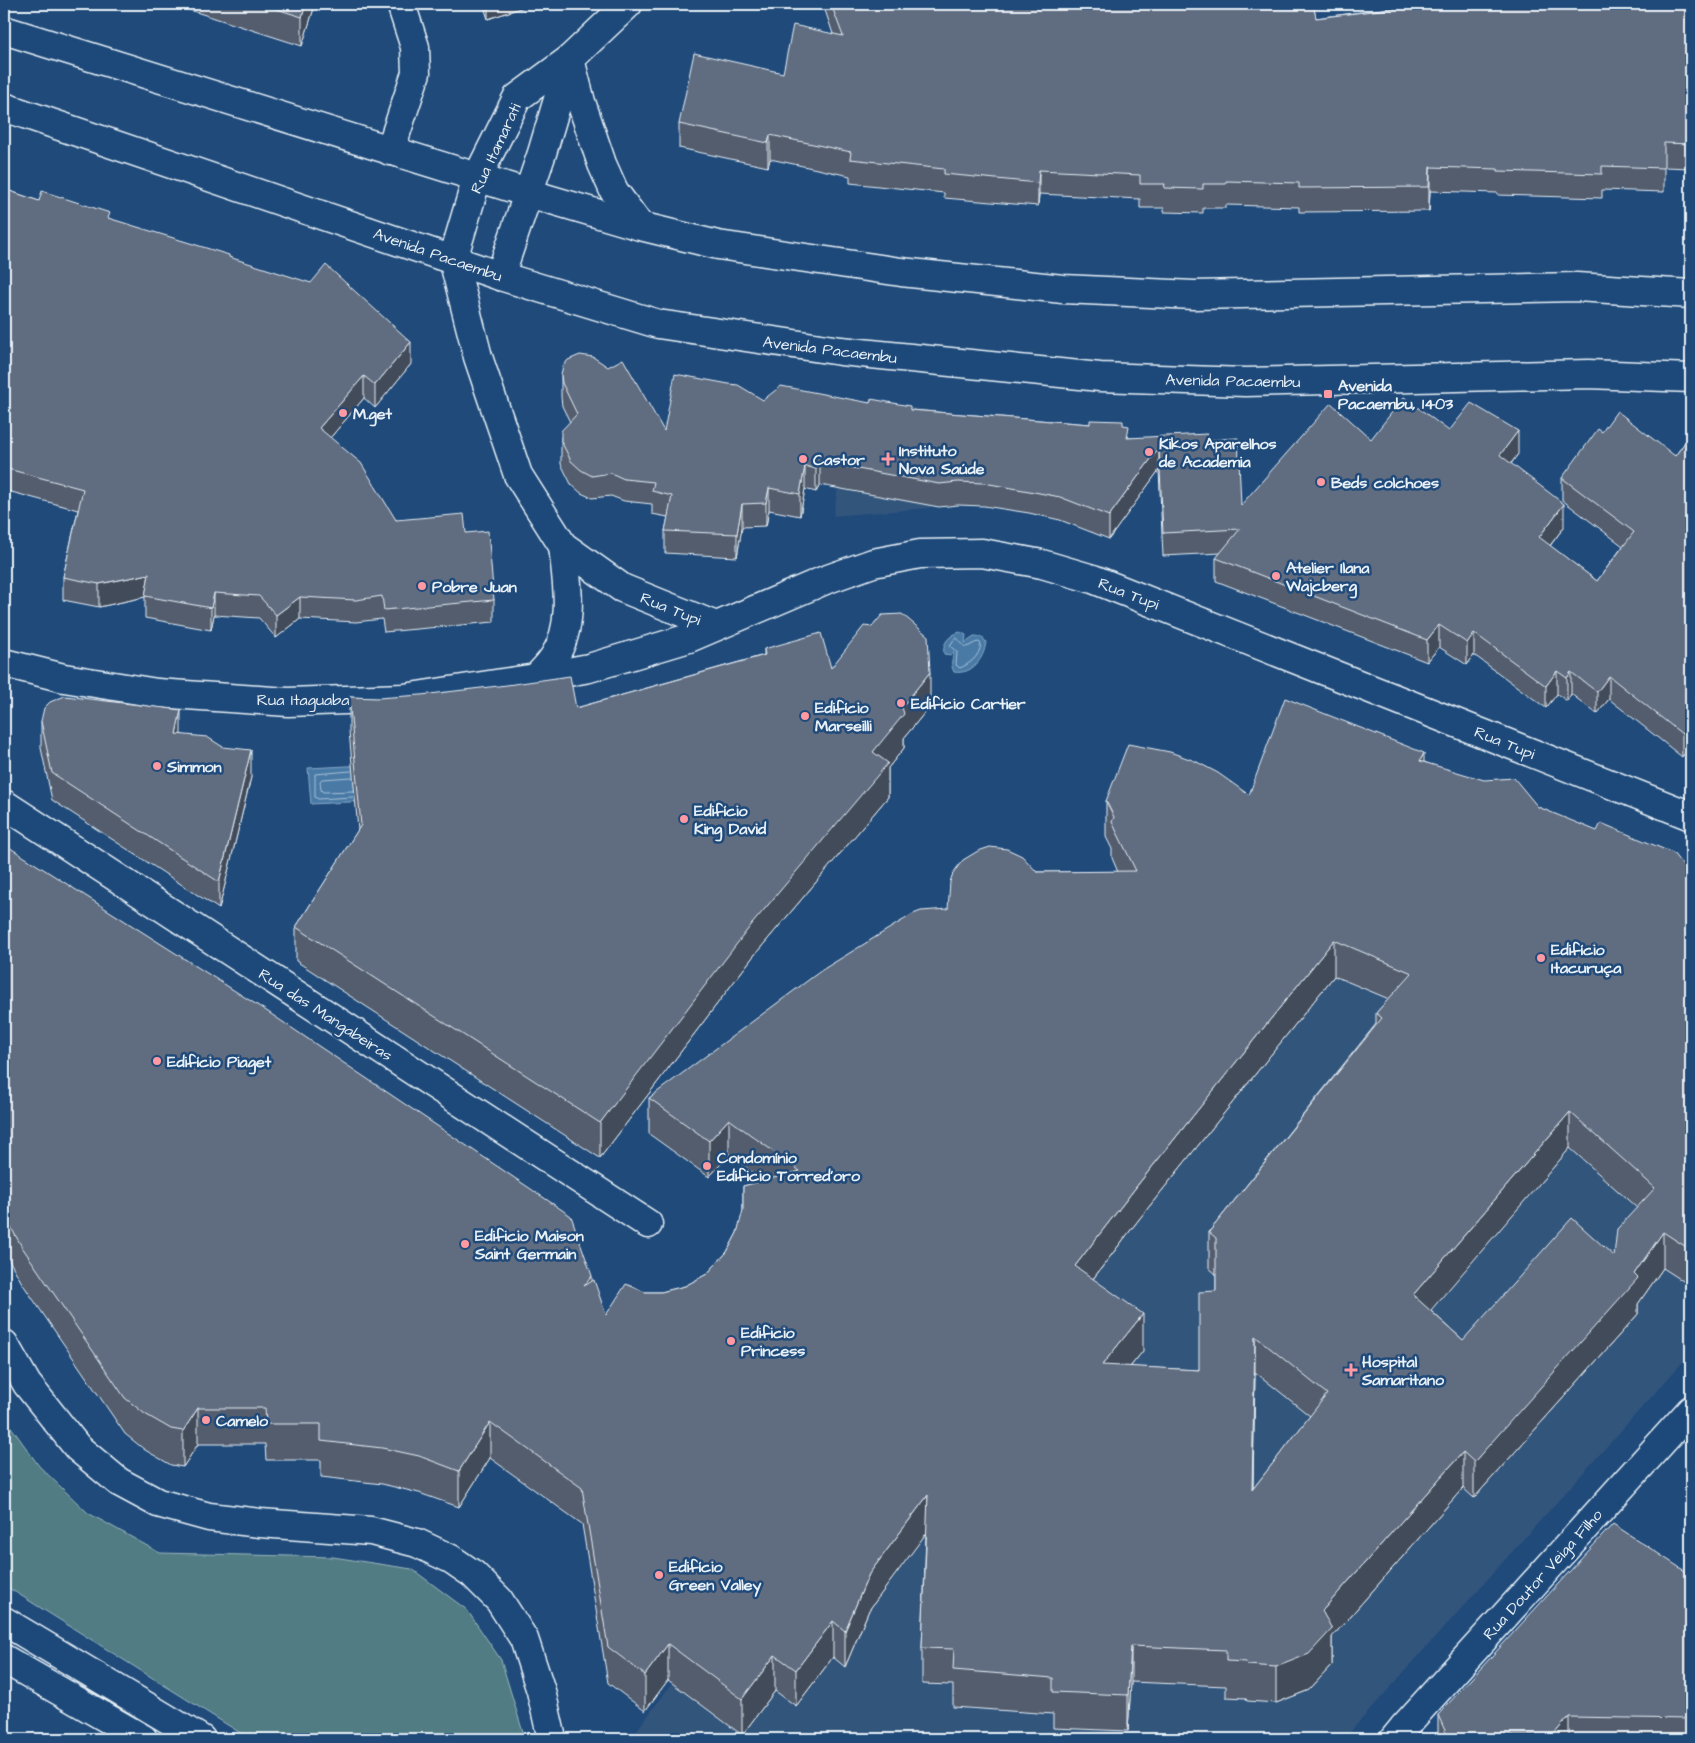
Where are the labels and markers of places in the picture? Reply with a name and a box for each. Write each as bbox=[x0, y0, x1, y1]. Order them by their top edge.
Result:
place label: Avenida Pacaembu, 1403 bbox=[1338, 375, 1454, 415]
marker: Avenida Pacaembu, 1403 bbox=[1322, 388, 1334, 400]
place label: M.get bbox=[353, 403, 392, 427]
marker: M.get bbox=[337, 407, 349, 419]
place label: Kikos Aparelhos de Academia bbox=[1158, 433, 1277, 473]
place label: Instituto Nova Saúde bbox=[899, 440, 985, 480]
marker: Kikos Aparelhos de Academia bbox=[1143, 446, 1155, 458]
place label: Castor bbox=[813, 449, 865, 471]
marker: Instituto Nova Saúde bbox=[881, 452, 895, 466]
marker: Castor bbox=[797, 453, 809, 465]
place label: Beds colchoes bbox=[1331, 472, 1439, 494]
marker: Beds colchoes bbox=[1315, 476, 1327, 488]
place label: Atelier Ilana Wajcberg bbox=[1285, 557, 1370, 599]
marker: Atelier Ilana Wajcberg bbox=[1270, 570, 1282, 582]
place label: Pobre Juan bbox=[432, 576, 517, 598]
marker: Pobre Juan bbox=[416, 580, 428, 592]
place label: Edifício Cartier bbox=[911, 693, 1026, 715]
place label: Edifício Marseilli bbox=[815, 697, 872, 737]
marker: Edifício Cartier bbox=[895, 697, 907, 709]
marker: Edifício Marseilli bbox=[799, 710, 811, 722]
place label: Simmon bbox=[166, 756, 222, 778]
marker: Simmon bbox=[151, 760, 163, 772]
place label: Edifício King David bbox=[694, 800, 767, 842]
marker: Edifício King David bbox=[678, 813, 690, 825]
place label: Edifício Itacuruça bbox=[1551, 939, 1622, 979]
marker: Edifício Itacuruça bbox=[1535, 952, 1547, 964]
place label: Edifício Piaget bbox=[167, 1051, 272, 1075]
marker: Edifício Piaget bbox=[151, 1055, 163, 1067]
place label: Condomínio Edificio Torred'oro bbox=[717, 1147, 861, 1187]
marker: Condomínio Edificio Torred'oro bbox=[701, 1160, 713, 1172]
place label: Edificio Maison Saint Germain bbox=[474, 1225, 584, 1265]
marker: Edificio Maison Saint Germain bbox=[459, 1238, 471, 1250]
place label: Edificio Princess bbox=[741, 1322, 805, 1362]
marker: Edificio Princess bbox=[725, 1335, 737, 1347]
place label: Hospital Samaritano bbox=[1361, 1351, 1445, 1391]
marker: Hospital Samaritano bbox=[1344, 1363, 1358, 1377]
place label: Camelo bbox=[216, 1410, 269, 1432]
marker: Camelo bbox=[200, 1414, 212, 1426]
place label: Edifício Green Valley bbox=[669, 1556, 761, 1597]
marker: Edifício Green Valley bbox=[653, 1569, 665, 1581]

